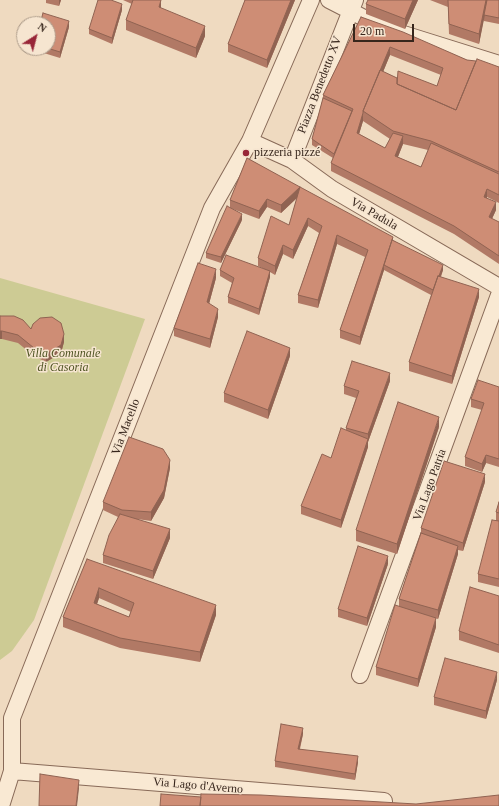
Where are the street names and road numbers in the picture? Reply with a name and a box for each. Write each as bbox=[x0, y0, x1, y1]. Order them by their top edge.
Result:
street label: Piazza Benedetto XV bbox=[295, 34, 345, 136]
street label: Via Padula bbox=[348, 195, 400, 233]
street label: Via Macello bbox=[109, 397, 143, 457]
street label: Via Lago Patria bbox=[410, 447, 450, 523]
street label: Via Lago d'Averno bbox=[152, 775, 244, 797]

